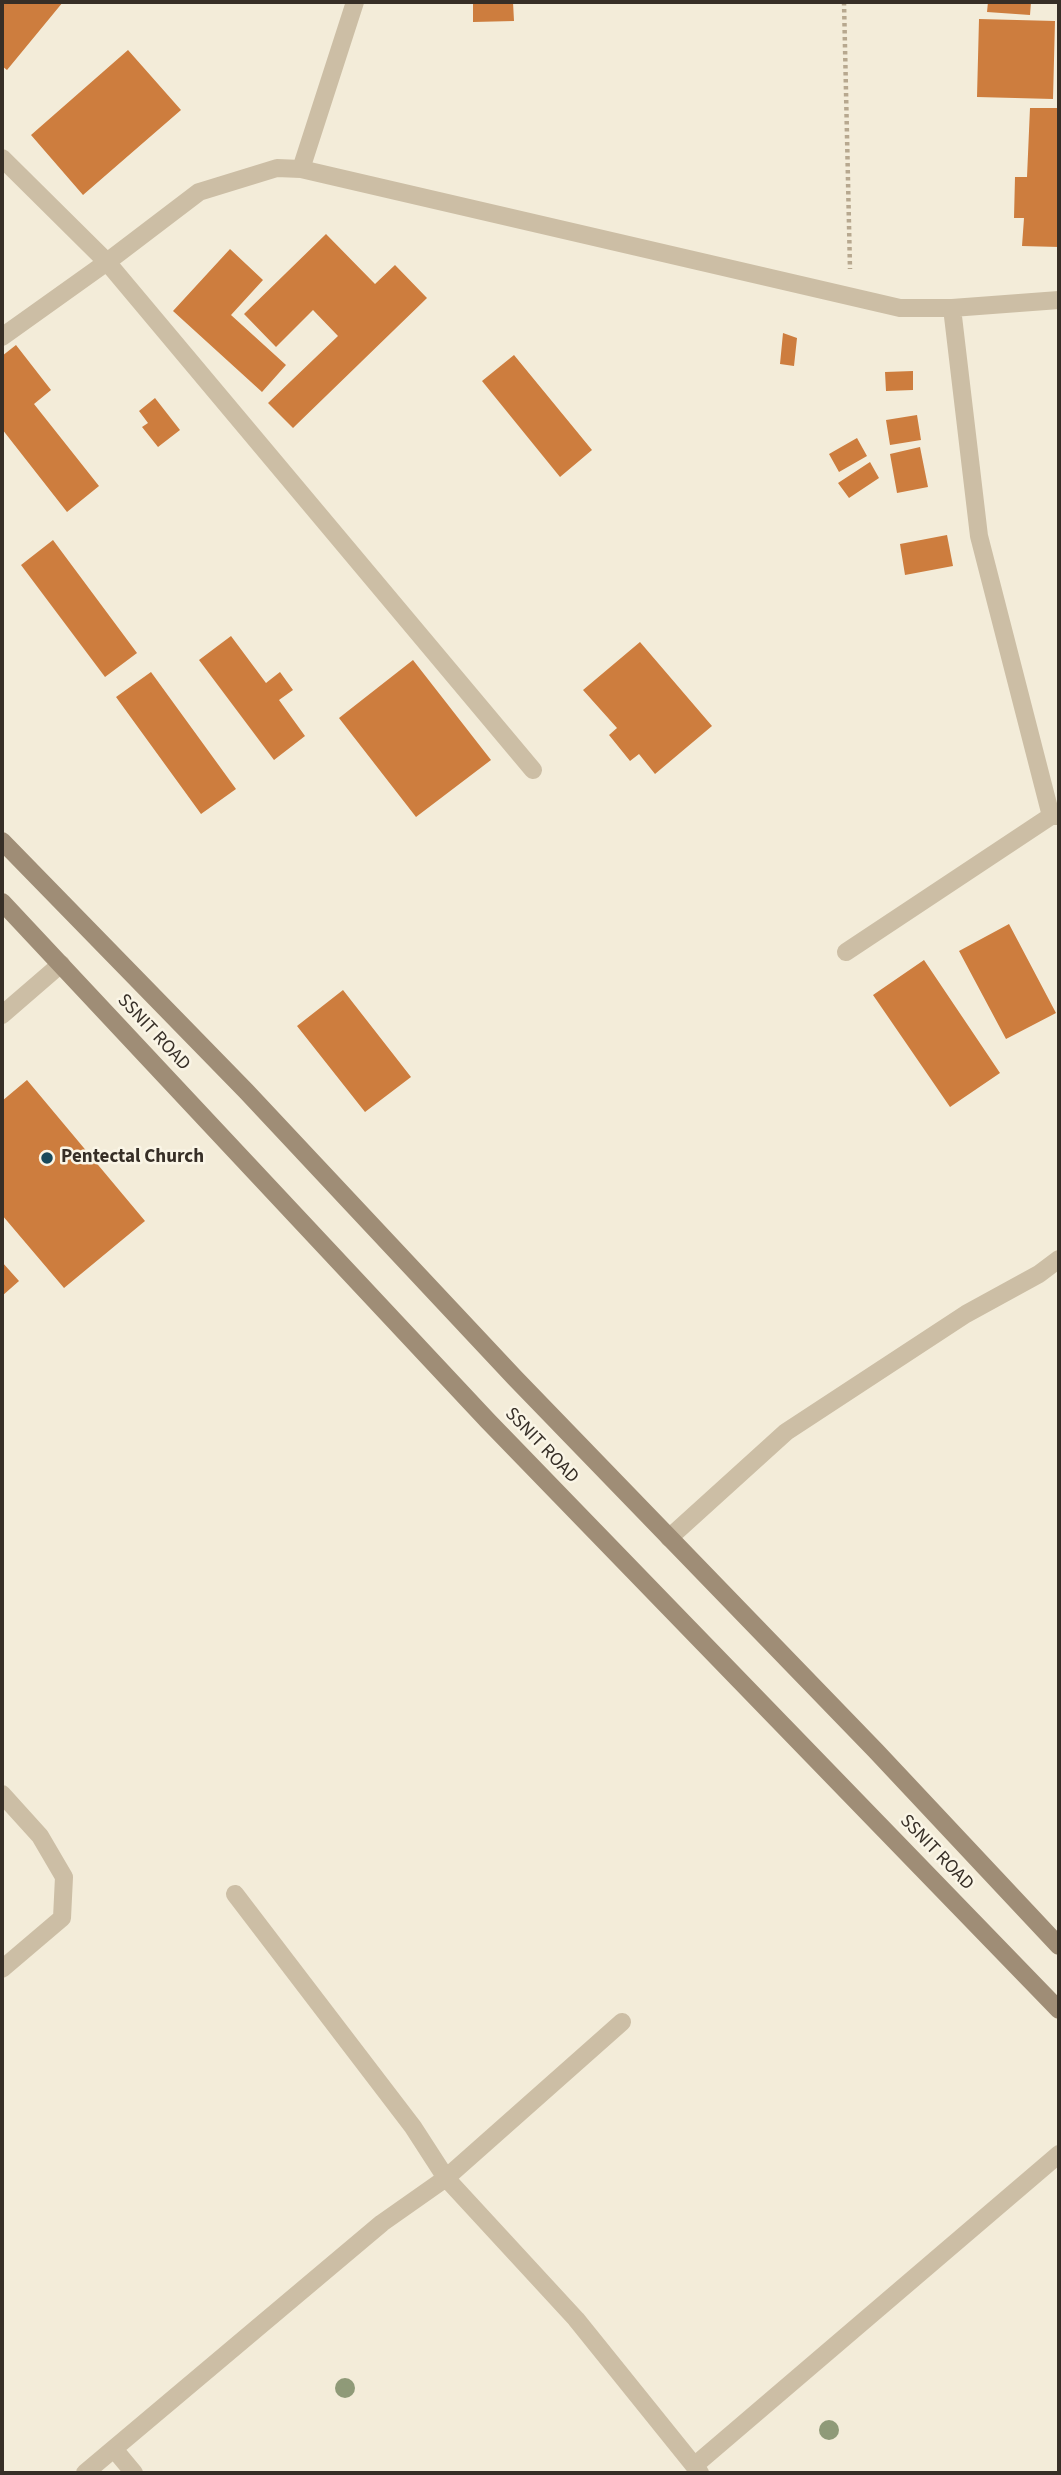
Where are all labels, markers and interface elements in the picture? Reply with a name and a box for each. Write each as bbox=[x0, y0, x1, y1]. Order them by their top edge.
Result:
street label: SSNIT ROAD bbox=[112, 990, 194, 1076]
place label: Pentectal Church bbox=[61, 1147, 204, 1169]
marker: Pentectal Church bbox=[39, 1150, 55, 1166]
street label: SSNIT ROAD bbox=[499, 1403, 583, 1489]
street label: SSNIT ROAD bbox=[894, 1810, 978, 1896]

